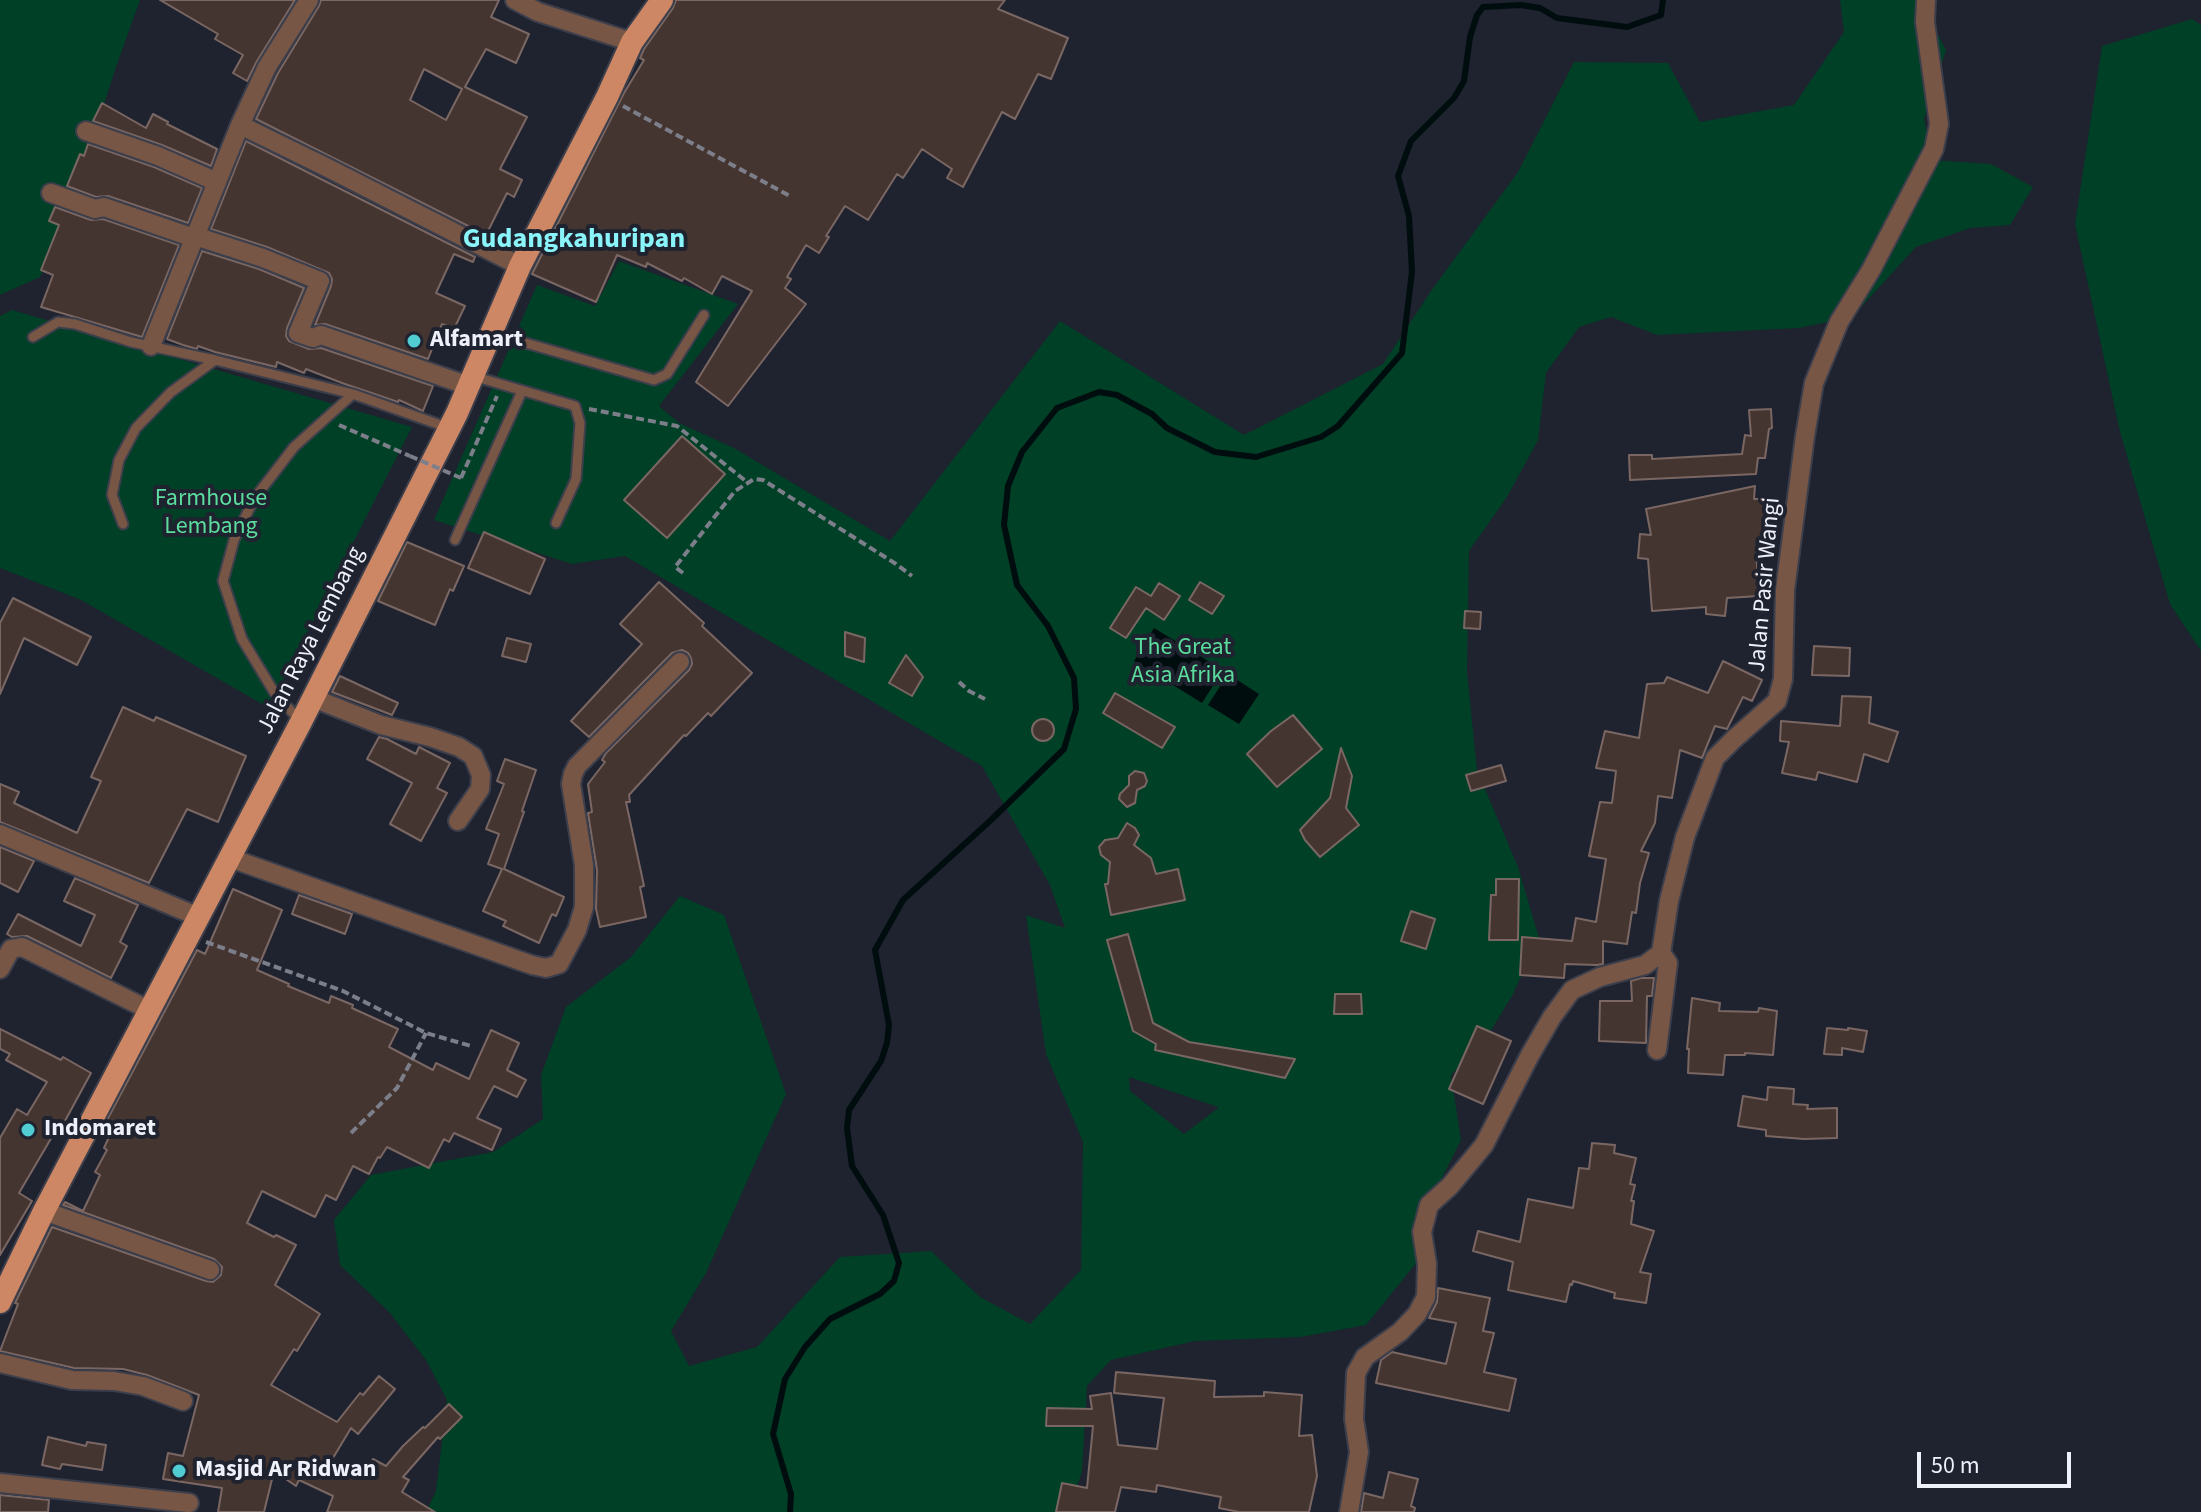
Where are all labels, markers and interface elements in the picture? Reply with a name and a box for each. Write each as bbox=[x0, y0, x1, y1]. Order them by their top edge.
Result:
district label: Gudangkahuripan bbox=[463, 224, 685, 258]
place label: Alfamart bbox=[430, 327, 523, 355]
marker: Alfamart bbox=[405, 332, 423, 350]
park label: Farmhouse Lembang bbox=[155, 486, 267, 542]
street label: Jalan Pasir Wangi bbox=[1744, 496, 1788, 674]
street label: Jalan Raya Lembang bbox=[252, 542, 372, 740]
park label: The Great Asia Afrika bbox=[1131, 635, 1235, 691]
place label: Indomaret bbox=[44, 1116, 156, 1144]
marker: Indomaret bbox=[19, 1121, 37, 1139]
scale bar bbox=[1921, 1436, 2075, 1486]
text: 50 m bbox=[1931, 1448, 1980, 1483]
place label: Masjid Ar Ridwan bbox=[195, 1457, 376, 1485]
marker: Masjid Ar Ridwan bbox=[170, 1462, 188, 1480]

